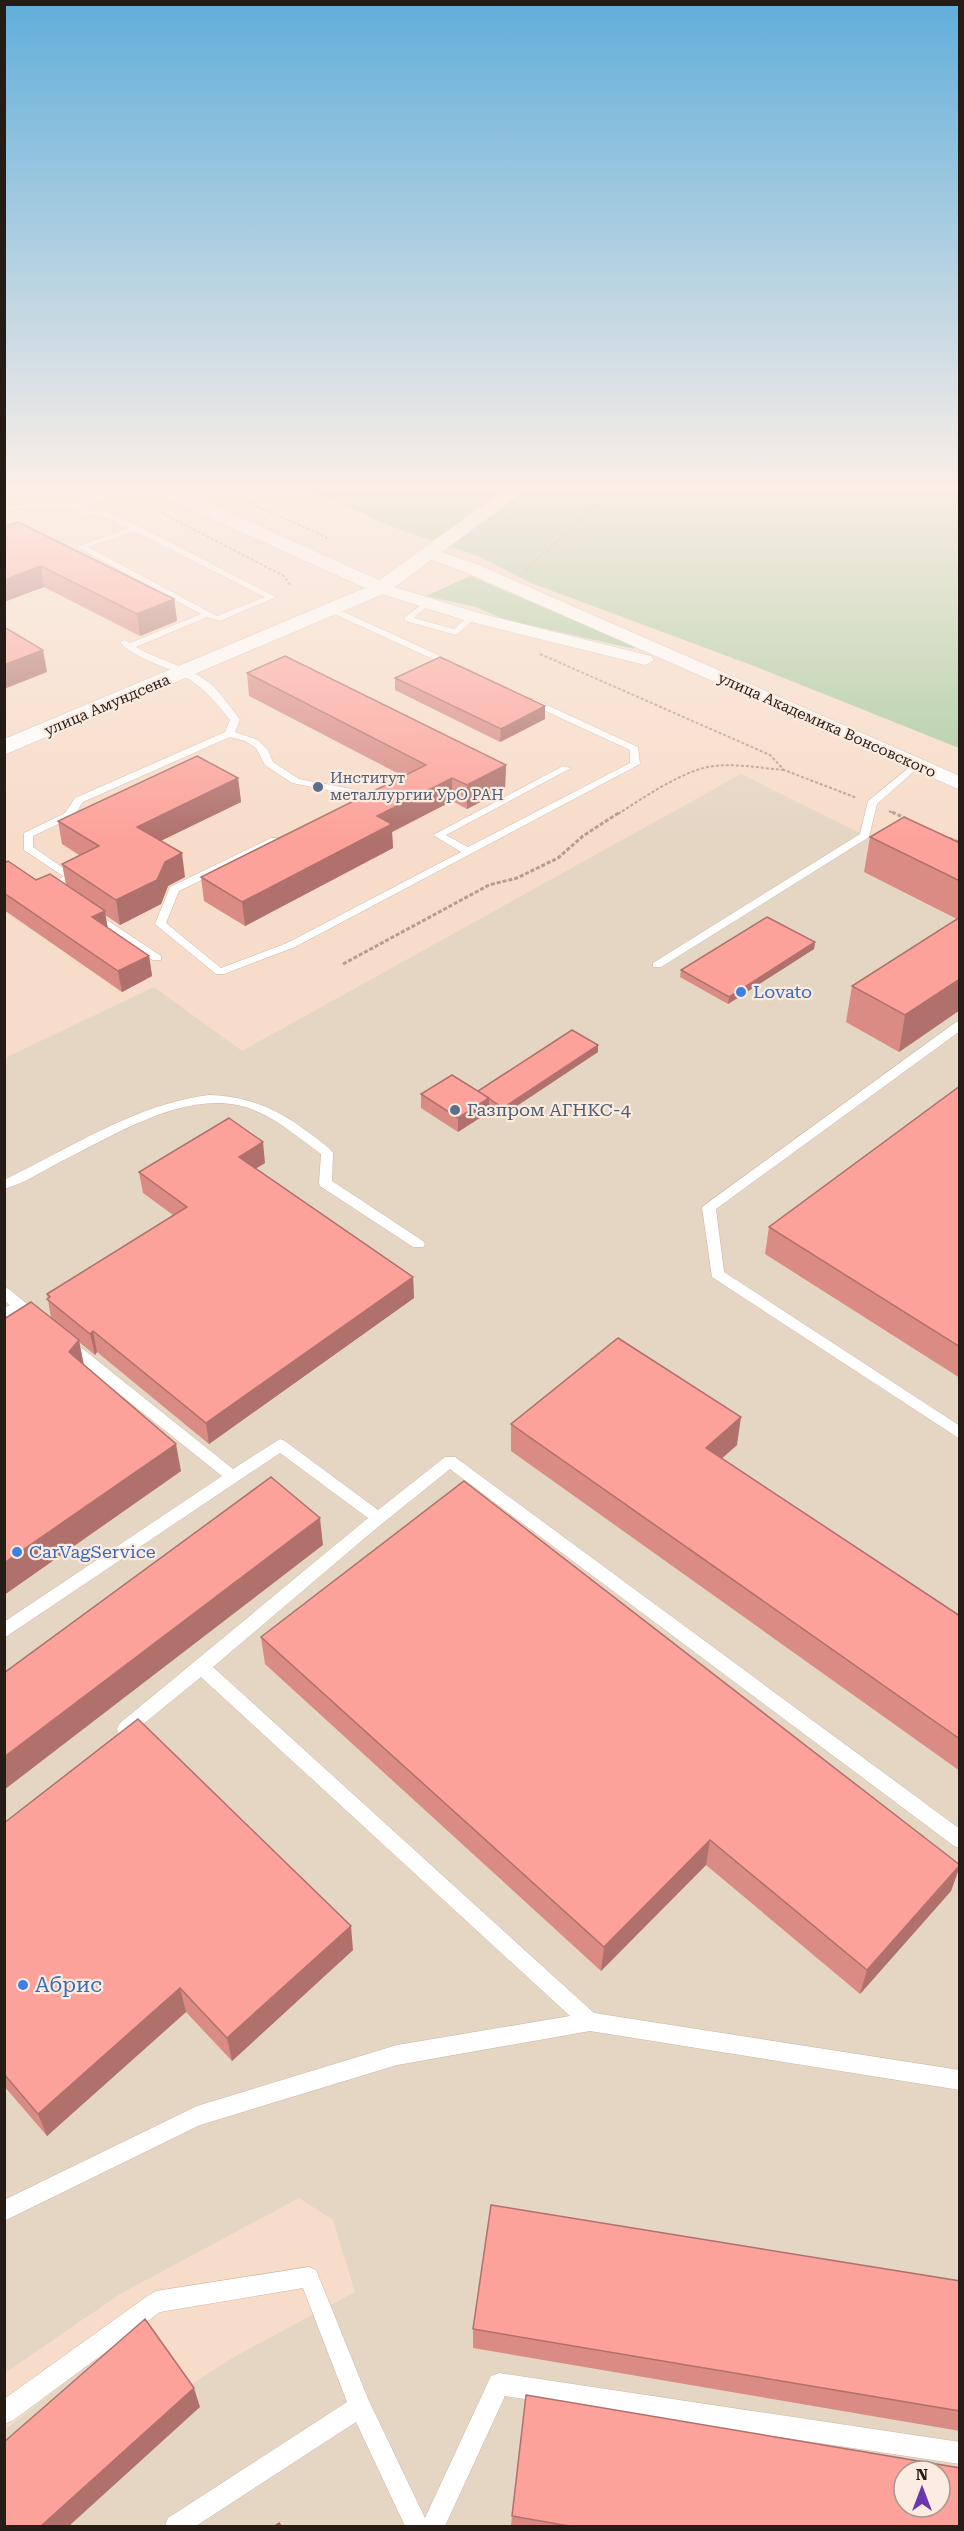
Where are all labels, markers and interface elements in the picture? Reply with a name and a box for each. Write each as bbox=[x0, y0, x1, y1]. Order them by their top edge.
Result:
street label: улица Академика Вонсовского bbox=[715, 669, 939, 781]
street label: улица Амундсена bbox=[41, 670, 173, 740]
place label: Институт металлургии УрО РАН bbox=[330, 769, 504, 804]
marker: Институт металлургии УрО РАН bbox=[311, 780, 325, 794]
place label: Lovato bbox=[753, 981, 812, 1002]
marker: Lovato bbox=[734, 985, 748, 999]
place label: Газпром АГНКС-4 bbox=[467, 1099, 631, 1120]
marker: Газпром АГНКС-4 bbox=[448, 1103, 462, 1117]
place label: CarVagService bbox=[29, 1541, 156, 1562]
marker: CarVagService bbox=[10, 1545, 24, 1559]
place label: Абрис bbox=[35, 1973, 102, 1997]
marker: Абрис bbox=[16, 1978, 30, 1992]
north arrow bbox=[892, 2459, 952, 2519]
text: N bbox=[916, 2465, 928, 2484]

